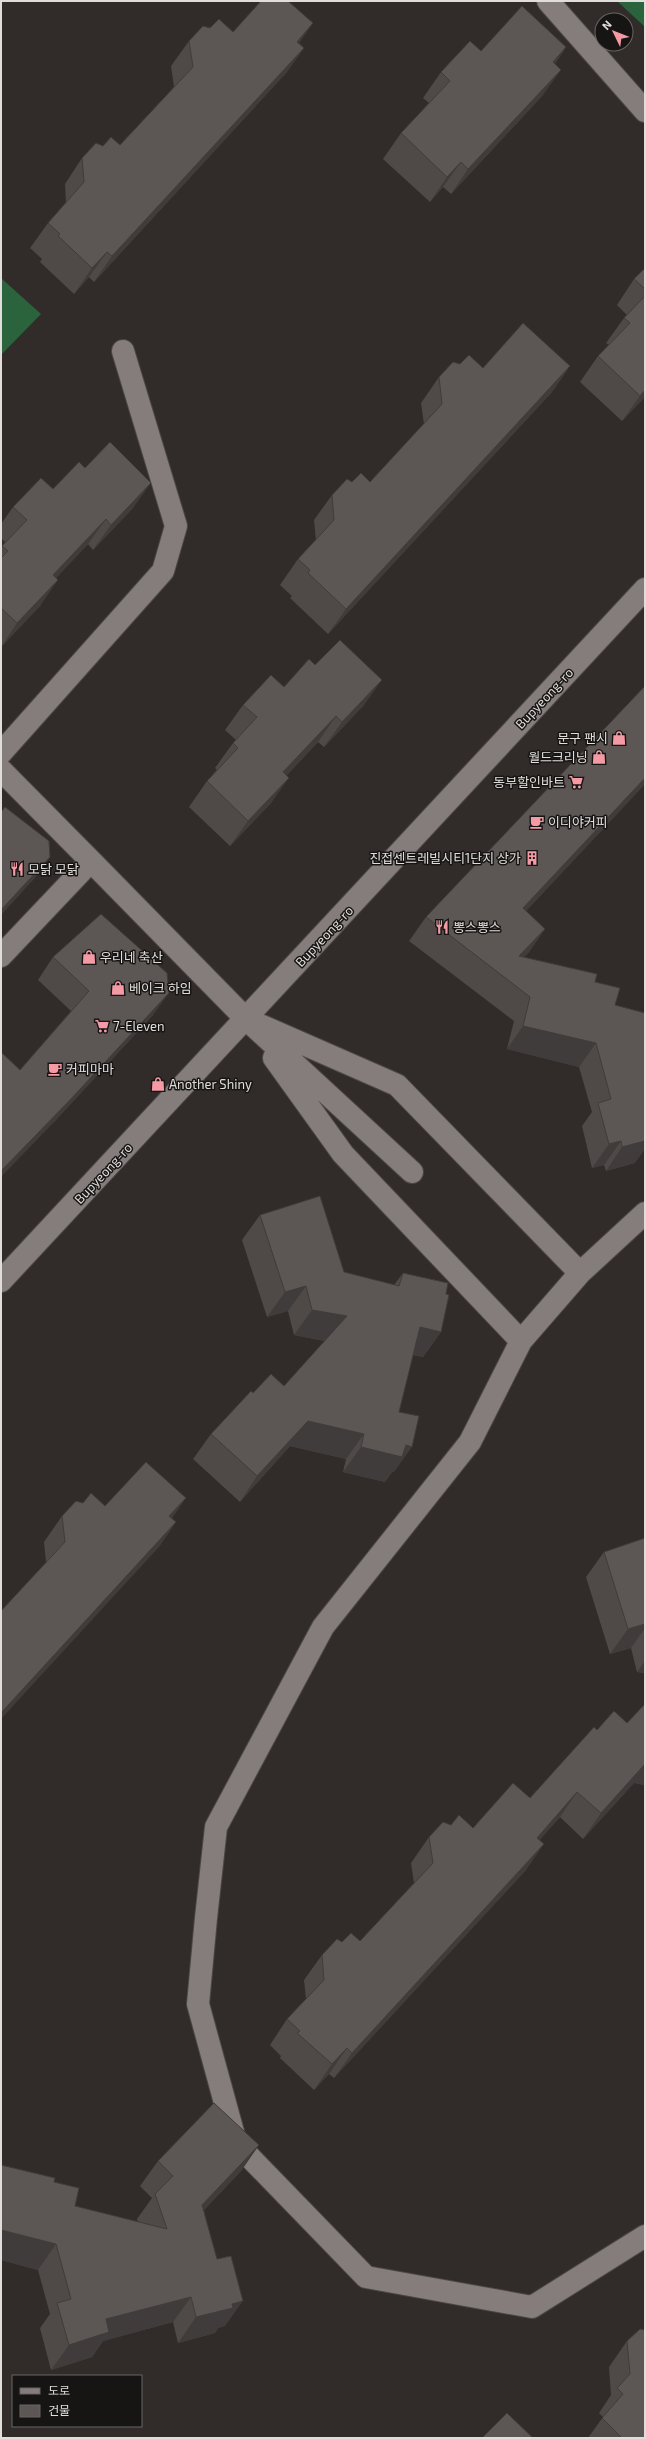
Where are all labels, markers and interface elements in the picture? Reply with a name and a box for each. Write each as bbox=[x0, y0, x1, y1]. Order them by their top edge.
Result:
north arrow bbox=[594, 12, 634, 52]
text: N bbox=[599, 17, 614, 32]
street label: Bupyeong-ro bbox=[512, 664, 576, 732]
place label: 문구 팬시 bbox=[557, 730, 608, 746]
shop icon: 문구 팬시 bbox=[611, 730, 627, 746]
place label: 월드크리닝 bbox=[528, 749, 588, 765]
shop icon: 월드크리닝 bbox=[591, 749, 607, 765]
place label: 동부할인바트 bbox=[493, 774, 565, 790]
supermarket icon: 동부할인바트 bbox=[568, 774, 584, 790]
cafe icon: 이디야커피 bbox=[529, 814, 545, 830]
place label: 이디야커피 bbox=[548, 814, 608, 830]
place label: 진접센트레빌시티1단지 상가 bbox=[369, 850, 521, 866]
building icon: 진접센트레빌시티1단지 상가 bbox=[524, 850, 540, 866]
restaurant icon: 모닭 모닭 bbox=[9, 861, 25, 877]
place label: 모닭 모닭 bbox=[28, 861, 79, 877]
street label: Bupyeong-ro bbox=[292, 902, 356, 970]
restaurant icon: 뽕스뽕스 bbox=[434, 919, 450, 935]
place label: 뽕스뽕스 bbox=[453, 919, 501, 935]
shop icon: 우리네 축산 bbox=[81, 949, 97, 965]
place label: 우리네 축산 bbox=[100, 949, 163, 965]
shop icon: 베이크 하임 bbox=[110, 980, 126, 996]
place label: 베이크 하임 bbox=[129, 980, 192, 996]
supermarket icon: 7-Eleven bbox=[94, 1018, 110, 1034]
place label: 7-Eleven bbox=[113, 1018, 165, 1034]
cafe icon: 커피마마 bbox=[47, 1061, 63, 1077]
place label: 커피마마 bbox=[66, 1061, 114, 1077]
shop icon: Another Shiny bbox=[150, 1076, 166, 1092]
place label: Another Shiny bbox=[169, 1076, 252, 1092]
street label: Bupyeong-ro bbox=[71, 1139, 135, 1207]
legend bbox=[12, 2375, 142, 2427]
text: 도로 bbox=[48, 2383, 70, 2397]
text: 건물 bbox=[48, 2403, 70, 2417]

